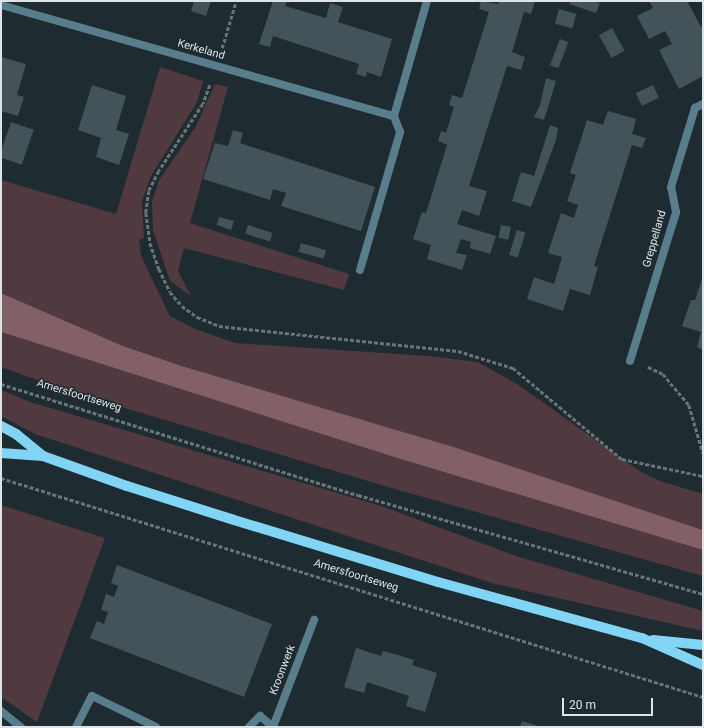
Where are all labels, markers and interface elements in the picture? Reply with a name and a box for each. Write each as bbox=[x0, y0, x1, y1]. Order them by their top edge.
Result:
street label: Kerkeland bbox=[176, 37, 226, 63]
street label: Greppelland bbox=[641, 209, 669, 269]
street label: Amersfoortseweg bbox=[35, 377, 123, 415]
street label: Amersfoortseweg bbox=[312, 557, 400, 595]
street label: Kroonwerk bbox=[267, 643, 299, 697]
scale bar bbox=[564, 690, 655, 716]
text: 20 m bbox=[569, 698, 596, 712]

